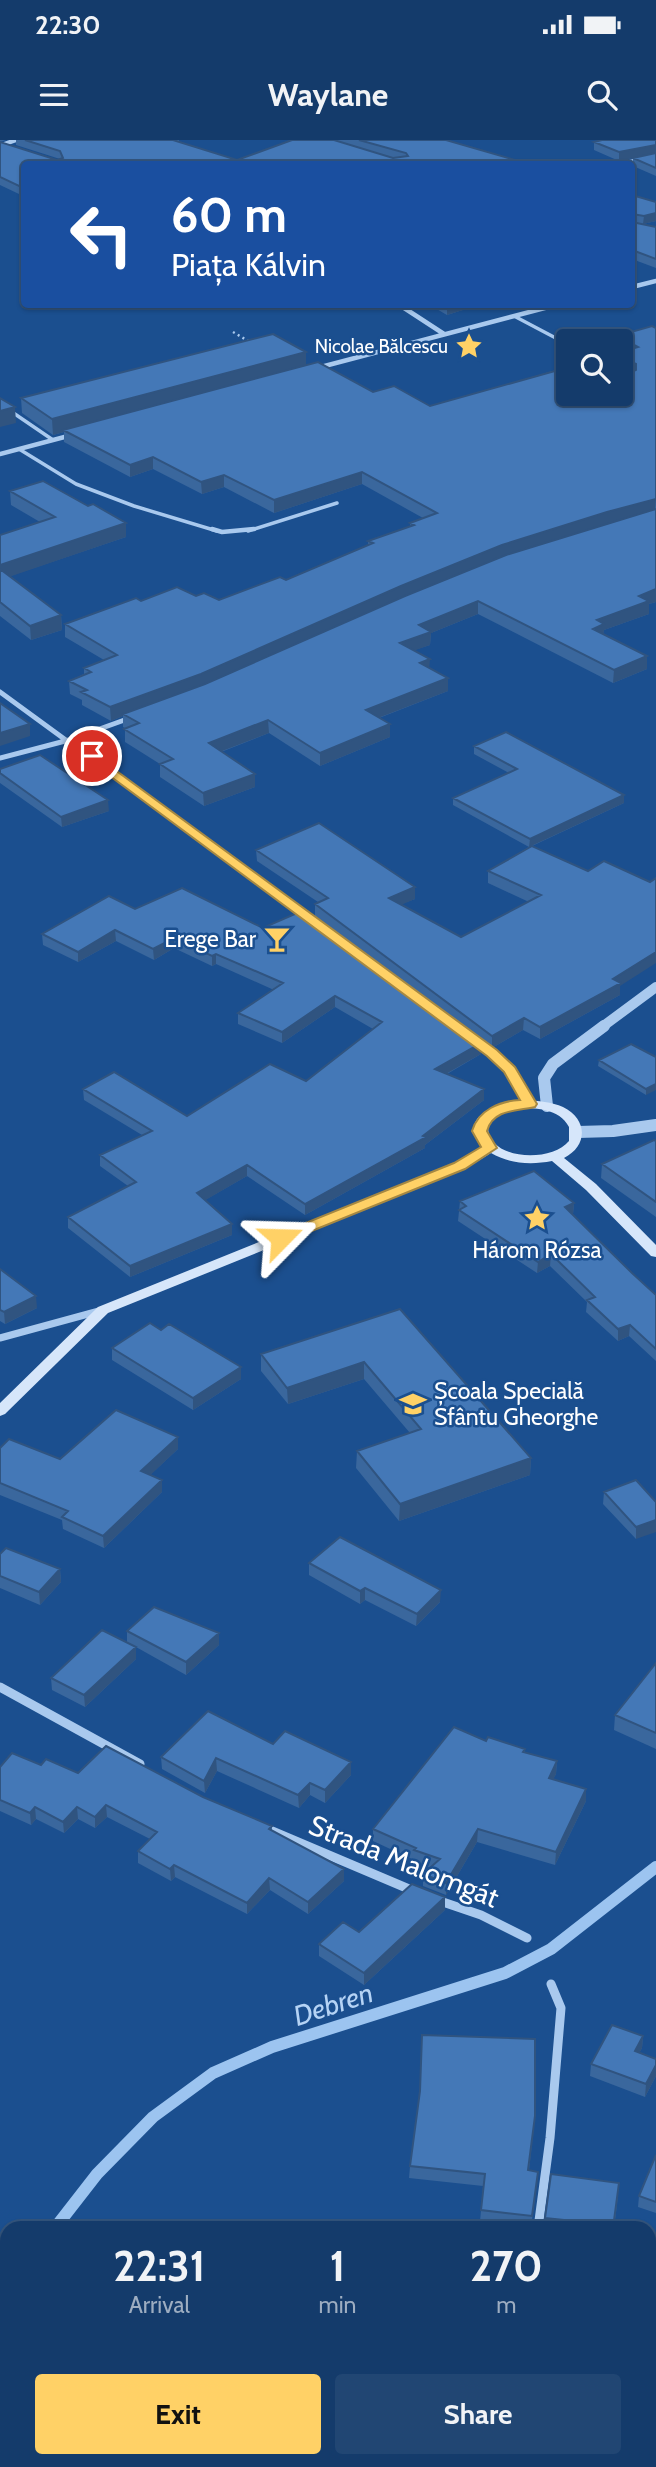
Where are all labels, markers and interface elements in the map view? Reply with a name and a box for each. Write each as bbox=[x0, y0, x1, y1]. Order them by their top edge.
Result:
text: 22:30 bbox=[35, 9, 101, 41]
text: Waylane bbox=[268, 75, 388, 114]
icon: menu bbox=[35, 76, 73, 114]
icon: search bbox=[583, 76, 621, 114]
text: 60 m bbox=[171, 185, 287, 244]
icon: left bbox=[56, 189, 147, 280]
text: Piața Kálvin bbox=[171, 245, 326, 284]
map controls bbox=[556, 329, 633, 406]
button: search bbox=[556, 329, 633, 406]
place icon: Nicolae Bălcescu bbox=[454, 331, 484, 361]
place label: Nicolae Bălcescu bbox=[315, 335, 448, 358]
pin bbox=[62, 726, 122, 786]
icon: arrive bbox=[73, 737, 111, 775]
bar icon: Erege Bar bbox=[262, 924, 292, 954]
place label: Erege Bar bbox=[164, 925, 257, 953]
position arrow bbox=[244, 1201, 318, 1275]
place icon: Három Rózsa bbox=[522, 1203, 552, 1233]
place label: Három Rózsa bbox=[472, 1236, 602, 1264]
place label: Școala Specială Sfântu Gheorghe bbox=[434, 1377, 599, 1431]
school or university icon: Școala Specială Sfântu Gheorghe bbox=[398, 1389, 428, 1419]
street label: Strada Malomgát bbox=[304, 1807, 504, 1915]
water label: Debren bbox=[289, 1975, 377, 2033]
text: 22:31 bbox=[113, 2240, 205, 2292]
text: 1 bbox=[330, 2240, 345, 2292]
text: 270 bbox=[470, 2240, 543, 2292]
text: Arrival bbox=[129, 2291, 190, 2319]
text: min bbox=[319, 2291, 356, 2319]
text: m bbox=[496, 2291, 516, 2319]
button: Exit bbox=[35, 2374, 321, 2454]
button: Share bbox=[335, 2374, 621, 2454]

